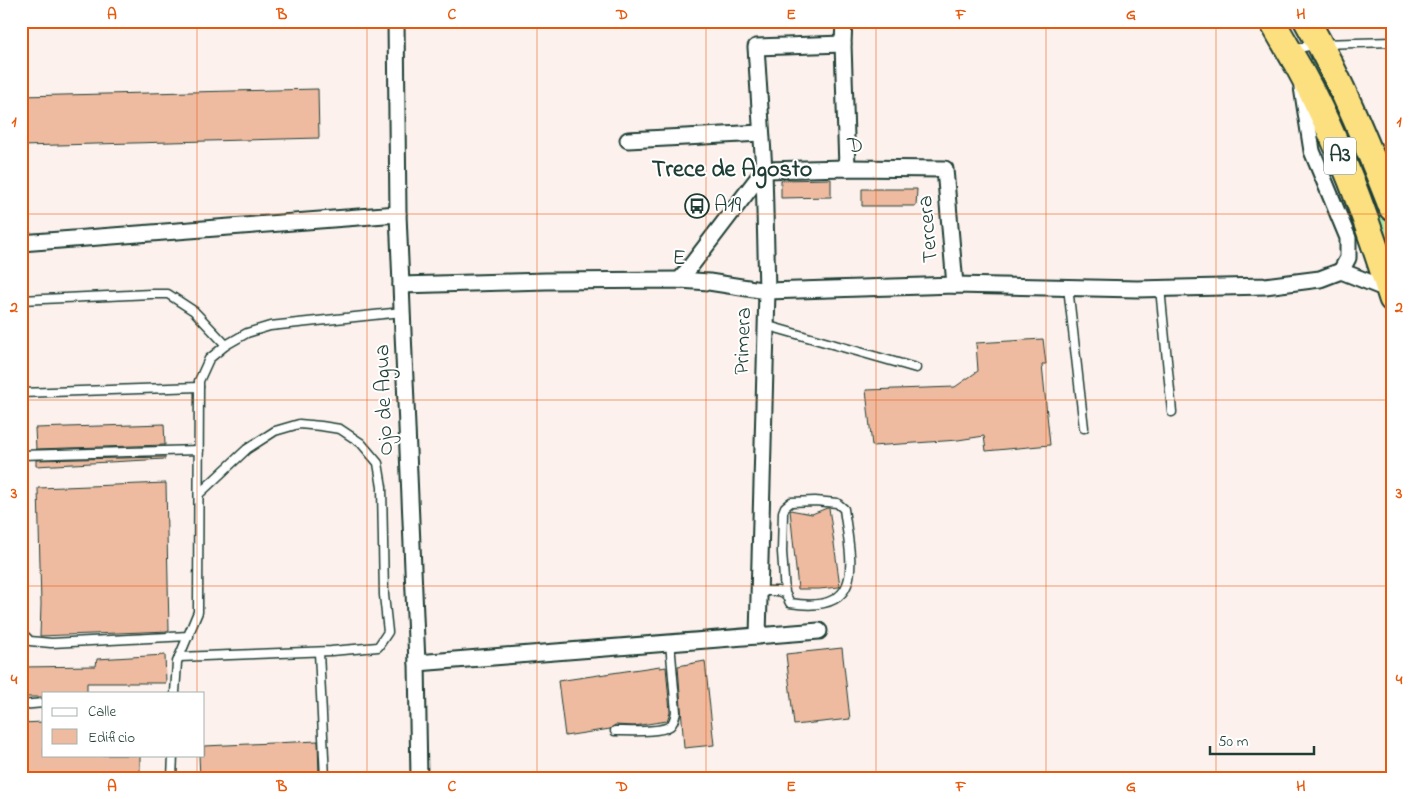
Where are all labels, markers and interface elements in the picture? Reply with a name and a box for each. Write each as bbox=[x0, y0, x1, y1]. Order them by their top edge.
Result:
text: A bbox=[107, 3, 117, 27]
text: B bbox=[276, 3, 288, 27]
text: C bbox=[448, 3, 457, 27]
text: D bbox=[615, 3, 628, 27]
text: E bbox=[786, 3, 796, 27]
text: F bbox=[955, 3, 967, 27]
text: G bbox=[1126, 3, 1136, 27]
text: H bbox=[1296, 3, 1306, 27]
text: 1 bbox=[11, 110, 17, 134]
text: 1 bbox=[1396, 110, 1402, 134]
street label: D bbox=[846, 131, 863, 163]
road number: A3 bbox=[1324, 138, 1356, 174]
district label: Trece de Agosto bbox=[652, 153, 812, 189]
place label: A19 bbox=[714, 190, 742, 222]
bus stop icon: A19 bbox=[684, 193, 710, 219]
street label: Tercera bbox=[910, 194, 948, 264]
street label: E bbox=[672, 243, 686, 275]
text: 2 bbox=[9, 296, 18, 320]
text: 2 bbox=[1394, 296, 1403, 320]
street label: Primera bbox=[727, 307, 761, 375]
street label: Ojo de Agua bbox=[367, 344, 404, 456]
text: 3 bbox=[10, 482, 18, 506]
text: 3 bbox=[1395, 482, 1403, 506]
text: 4 bbox=[10, 668, 18, 692]
text: 4 bbox=[1395, 668, 1403, 692]
legend bbox=[42, 692, 205, 756]
text: Calle bbox=[88, 701, 116, 723]
scale bar bbox=[1210, 724, 1314, 756]
text: Edificio bbox=[88, 727, 135, 749]
text: 50 m bbox=[1218, 731, 1249, 753]
text: A bbox=[107, 775, 117, 799]
text: B bbox=[276, 775, 288, 799]
text: C bbox=[448, 775, 457, 799]
text: D bbox=[615, 775, 628, 799]
text: E bbox=[786, 775, 796, 799]
text: F bbox=[955, 775, 967, 799]
text: G bbox=[1126, 775, 1136, 799]
text: H bbox=[1296, 775, 1306, 799]

